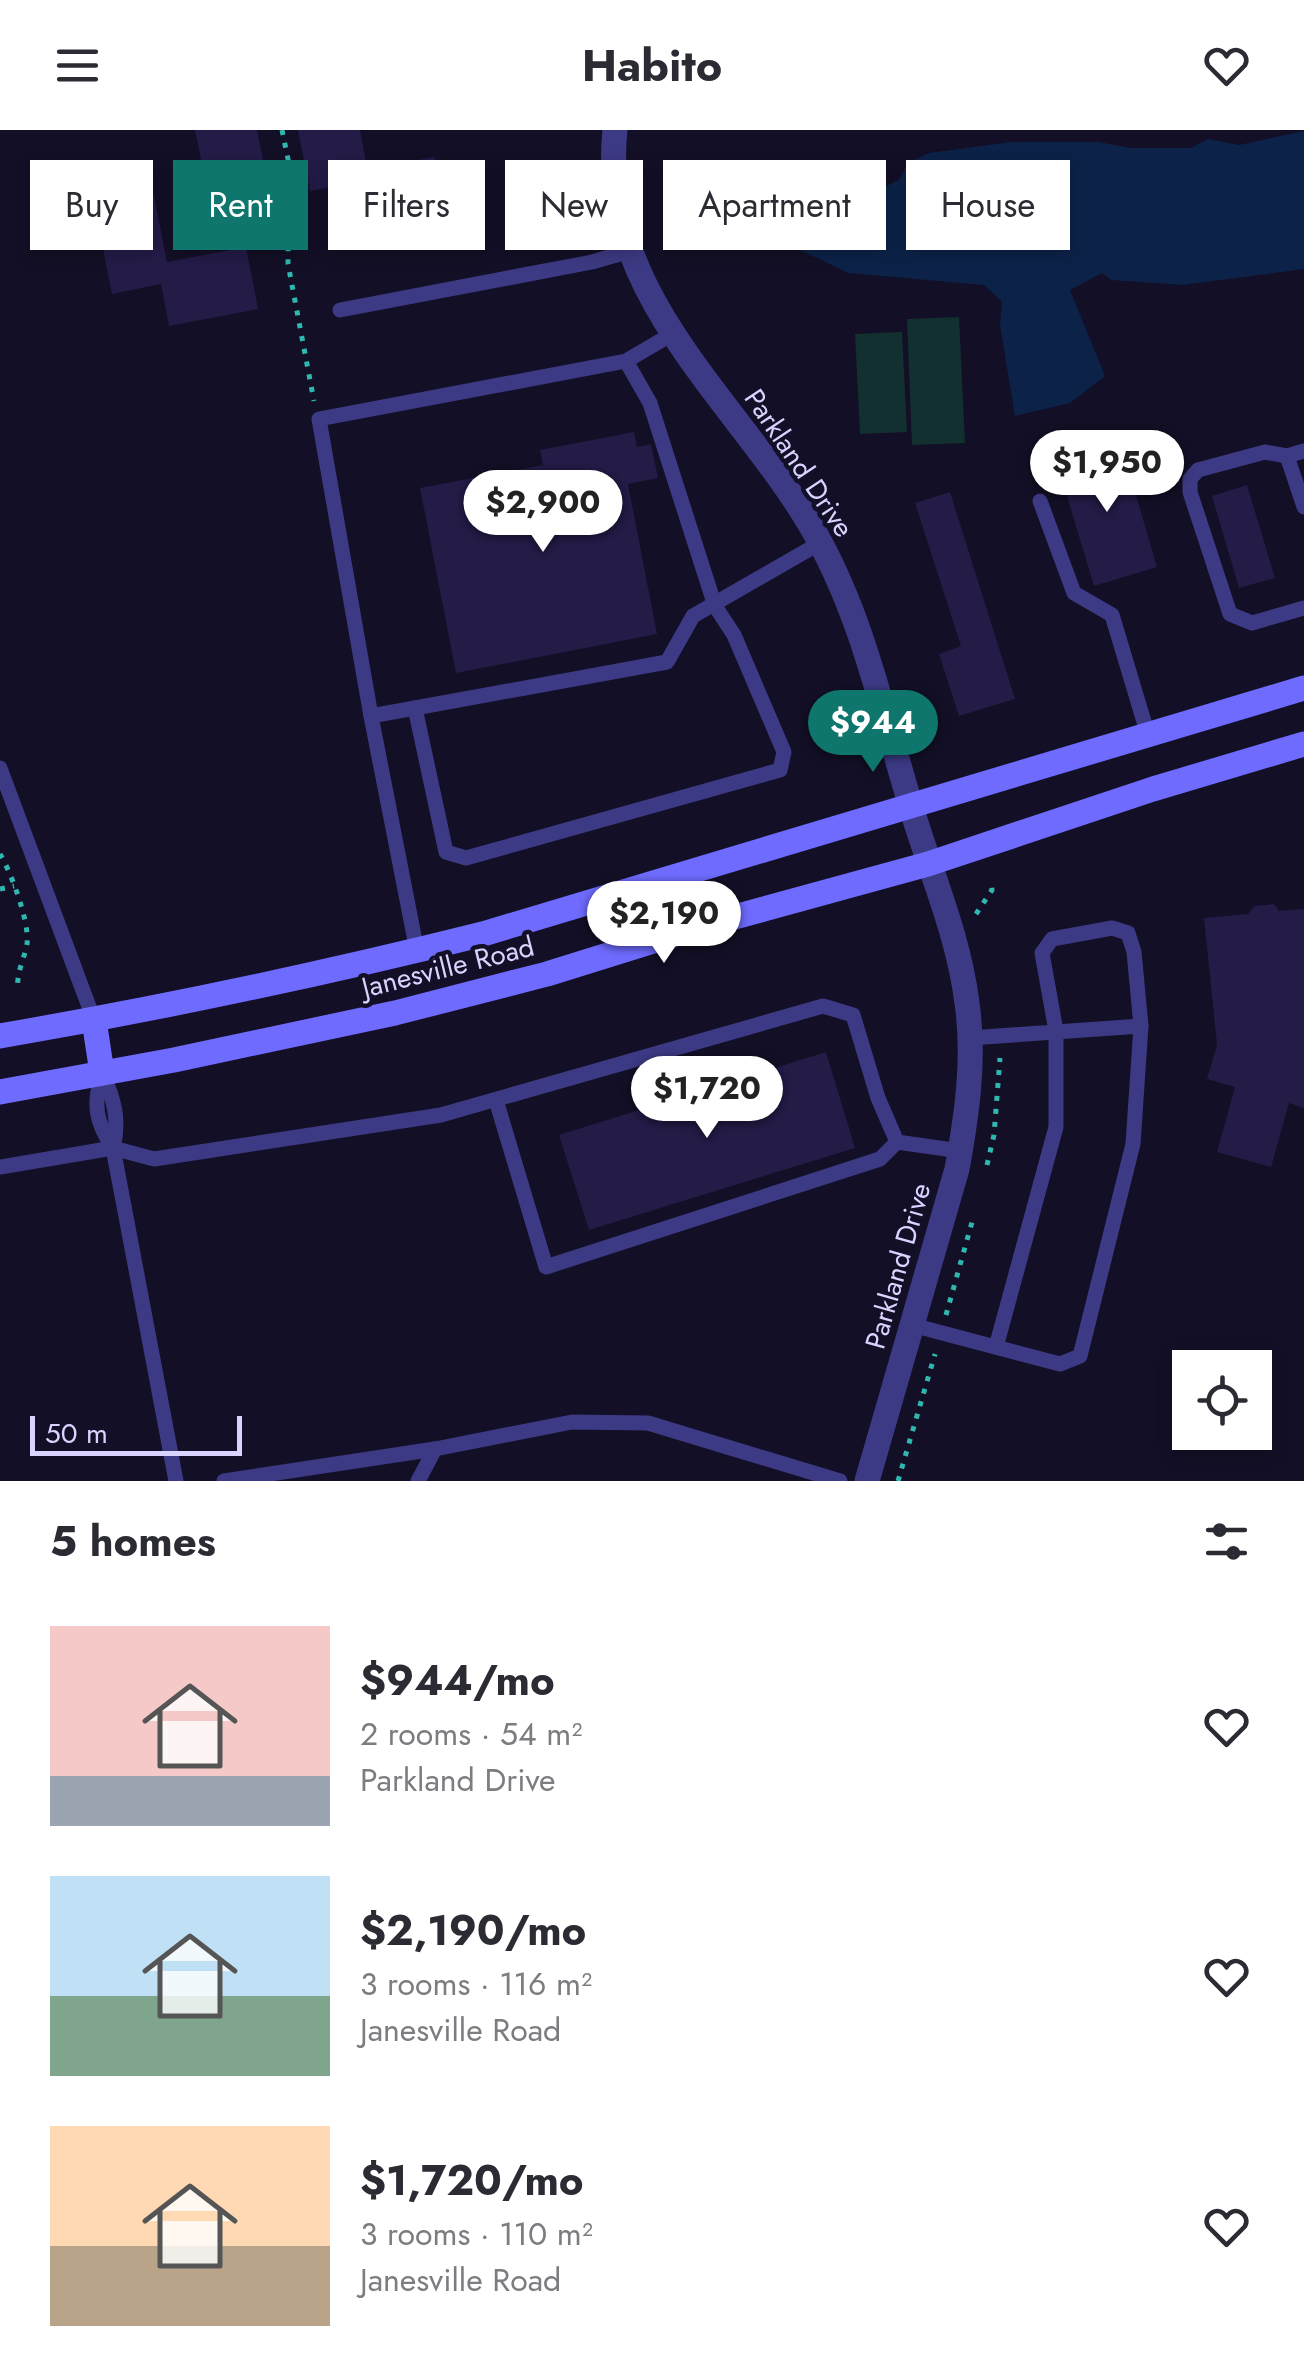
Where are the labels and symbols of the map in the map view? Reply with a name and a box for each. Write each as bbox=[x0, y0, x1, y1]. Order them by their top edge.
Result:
street label: Parkland Drive bbox=[734, 381, 864, 545]
pin: $1,950 bbox=[1026, 430, 1188, 515]
pin: $2,900 bbox=[462, 470, 624, 555]
pin: $944 bbox=[814, 690, 932, 775]
pin: $2,190 bbox=[583, 881, 745, 966]
street label: Janesville Road bbox=[354, 926, 538, 1009]
pin: $1,720 bbox=[626, 1056, 788, 1141]
street label: Parkland Drive bbox=[855, 1178, 941, 1354]
scale bar bbox=[30, 1411, 242, 1456]

